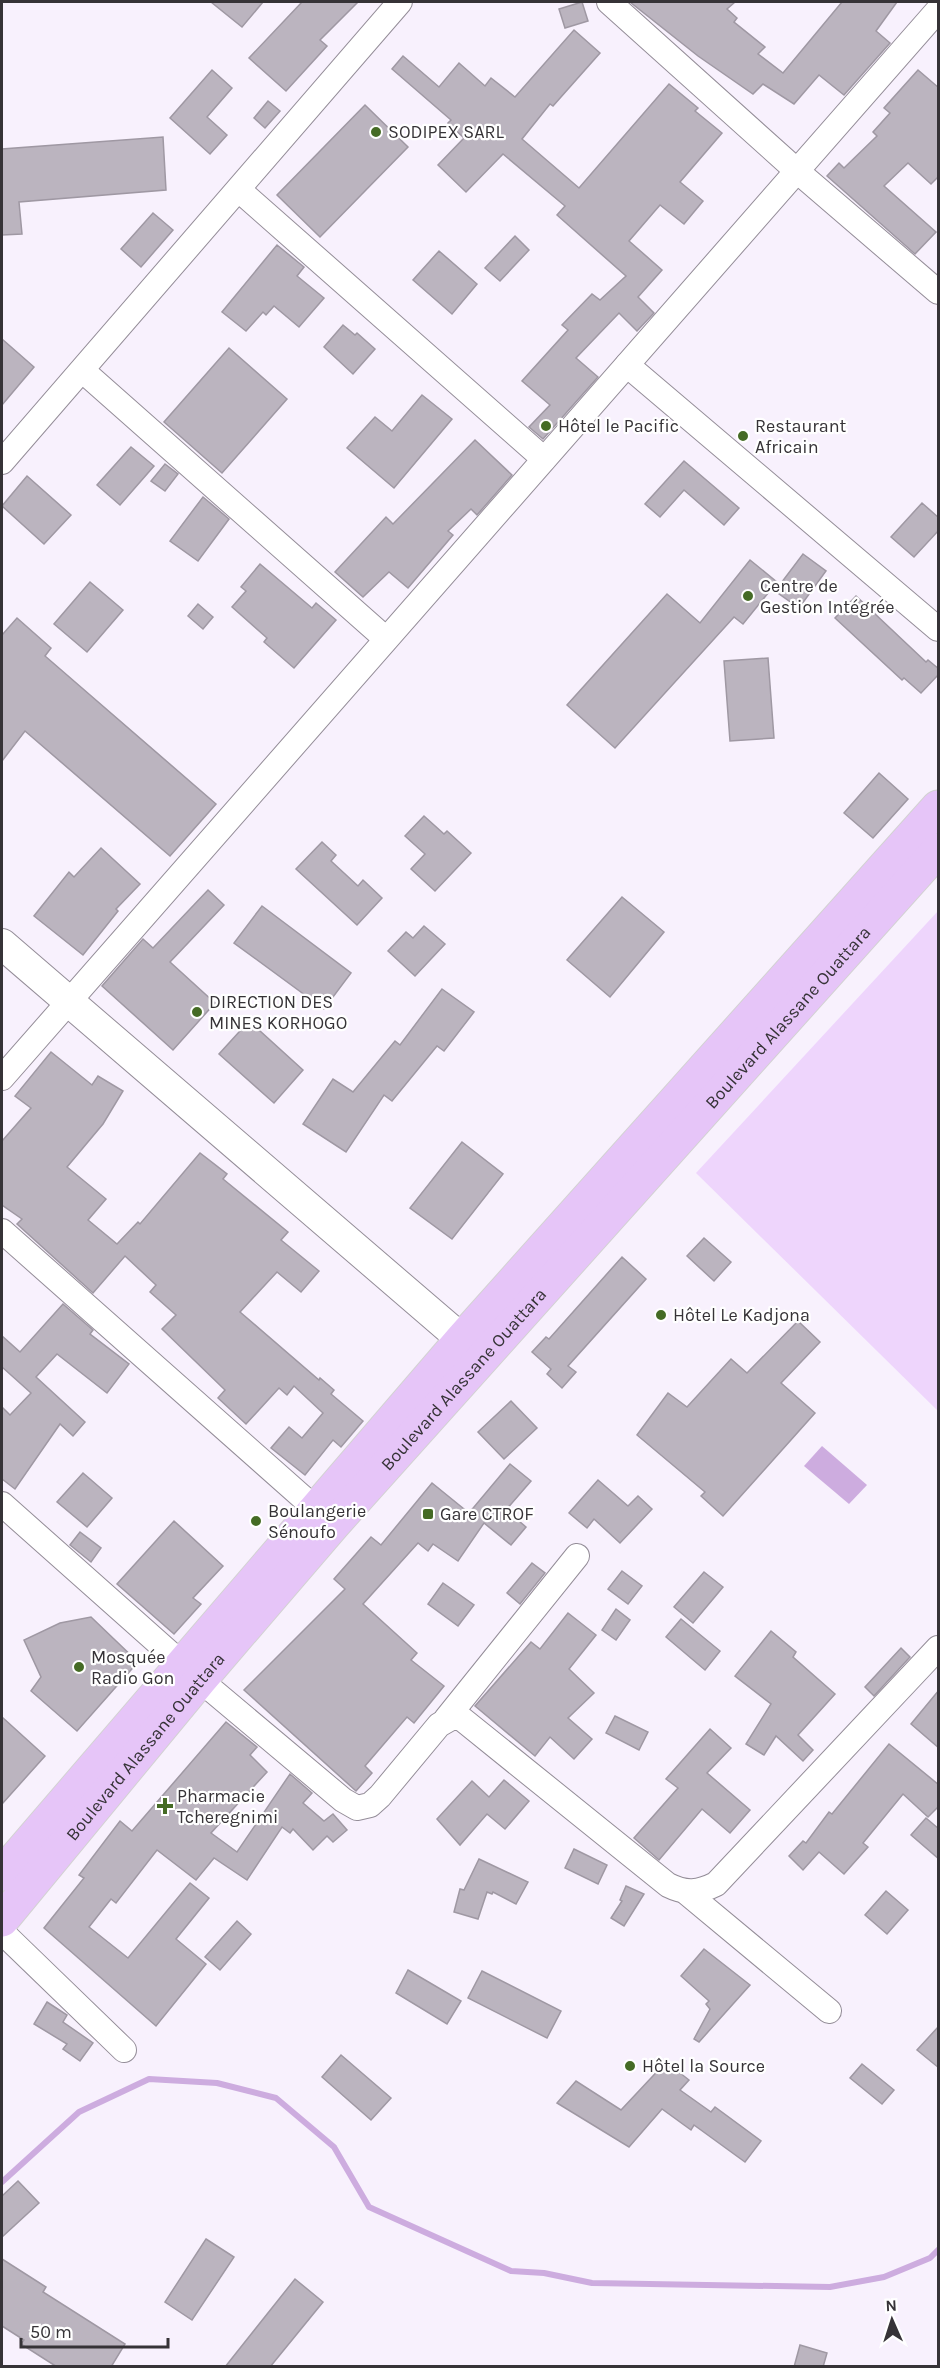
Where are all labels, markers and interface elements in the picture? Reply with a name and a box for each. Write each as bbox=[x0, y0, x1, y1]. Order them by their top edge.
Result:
place label: SODIPEX SARL bbox=[388, 121, 505, 143]
marker: SODIPEX SARL bbox=[369, 125, 383, 139]
place label: Hôtel le Pacific bbox=[558, 415, 679, 437]
place label: Restaurant Africain bbox=[755, 415, 847, 458]
marker: Hôtel le Pacific bbox=[539, 419, 553, 433]
marker: Restaurant Africain bbox=[736, 429, 750, 443]
place label: Centre de Gestion Intégrée bbox=[760, 575, 894, 618]
marker: Centre de Gestion Intégrée bbox=[741, 589, 755, 603]
street label: Boulevard Alassane Ouattara bbox=[700, 922, 875, 1113]
place label: DIRECTION DES MINES KORHOGO bbox=[209, 991, 347, 1034]
marker: DIRECTION DES MINES KORHOGO bbox=[190, 1005, 204, 1019]
street label: Boulevard Alassane Ouattara bbox=[376, 1284, 551, 1475]
place label: Hôtel Le Kadjona bbox=[673, 1304, 810, 1326]
marker: Hôtel Le Kadjona bbox=[654, 1308, 668, 1322]
place label: Boulangerie Sénoufo bbox=[268, 1500, 366, 1543]
place label: Gare CTROF bbox=[440, 1503, 534, 1525]
marker: Gare CTROF bbox=[421, 1507, 435, 1521]
marker: Boulangerie Sénoufo bbox=[249, 1514, 263, 1528]
place label: Mosquée Radio Gon bbox=[91, 1646, 174, 1689]
street label: Boulevard Alassane Ouattara bbox=[61, 1648, 230, 1845]
marker: Mosquée Radio Gon bbox=[72, 1660, 86, 1674]
place label: Pharmacie Tcheregnimi bbox=[177, 1785, 278, 1828]
marker: Pharmacie Tcheregnimi bbox=[158, 1799, 172, 1813]
place label: Hôtel la Source bbox=[642, 2055, 765, 2077]
marker: Hôtel la Source bbox=[623, 2059, 637, 2073]
north arrow bbox=[862, 2290, 922, 2350]
text: N bbox=[885, 2296, 897, 2315]
scale bar bbox=[21, 2311, 168, 2349]
text: 50 m bbox=[30, 2321, 72, 2343]

